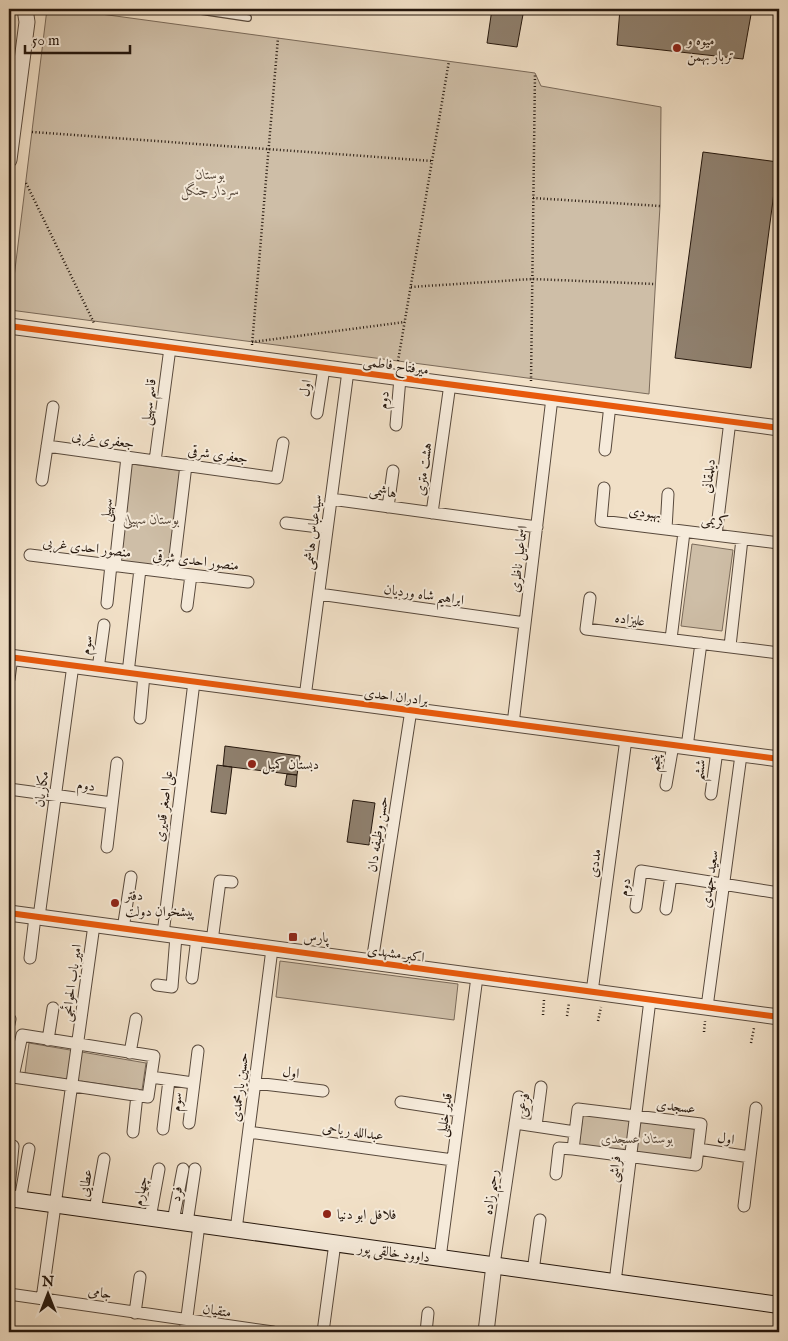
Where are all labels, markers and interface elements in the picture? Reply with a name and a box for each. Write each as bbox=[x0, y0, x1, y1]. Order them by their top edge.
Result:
scale bar bbox=[25, 22, 130, 54]
text: 50 m bbox=[32, 31, 60, 50]
place label: میوه و تربار بهمن bbox=[685, 32, 734, 66]
marker: میوه و تربار بهمن bbox=[671, 42, 683, 54]
park label: بوستان سردار جنگل bbox=[181, 166, 239, 201]
street label: میرفتاح فاطمی bbox=[361, 352, 430, 382]
street label: قاسم سهیلی bbox=[137, 378, 165, 427]
street label: اول bbox=[296, 378, 316, 398]
street label: دوم bbox=[374, 390, 397, 410]
street label: جعفری غربی bbox=[70, 427, 135, 453]
street label: هشت متری bbox=[411, 441, 437, 497]
street label: جعفری شرقی bbox=[187, 442, 249, 468]
street label: دیلمقانی bbox=[698, 458, 720, 494]
street label: هاشمی bbox=[368, 481, 398, 503]
street label: سیدعباس هاشمی bbox=[299, 493, 327, 571]
street label: سهیلی bbox=[97, 497, 117, 523]
street label: بهبودی bbox=[628, 502, 662, 524]
street label: کریمی bbox=[700, 510, 730, 532]
park label: بوستان سهیلی bbox=[123, 511, 180, 529]
street label: اسماعیل ناظری bbox=[506, 525, 533, 594]
street label: منصور احدی غربی bbox=[42, 534, 132, 562]
street label: منصور احدی شرقی bbox=[152, 547, 240, 575]
street label: ابراهیم شاه وردیان bbox=[382, 580, 465, 613]
street label: علیزاده bbox=[614, 609, 646, 631]
street label: سوم bbox=[77, 634, 100, 656]
street label: برادران احدی bbox=[363, 684, 430, 710]
street label: پنجم bbox=[646, 752, 671, 774]
place label: دبستان کمیل bbox=[262, 756, 319, 775]
marker: دبستان کمیل bbox=[246, 758, 258, 770]
street label: ششم bbox=[690, 758, 714, 782]
street label: علی اصغر قدیری bbox=[151, 769, 177, 843]
street label: مکاریان bbox=[31, 770, 53, 809]
street label: دوم bbox=[75, 776, 96, 799]
street label: حسن وظیفه دان bbox=[363, 795, 393, 873]
street label: مددی bbox=[584, 848, 606, 879]
street label: سعید جهدی bbox=[697, 849, 723, 909]
street label: دوم bbox=[615, 877, 638, 898]
place label: دفتر پیشخوان دولت bbox=[123, 887, 195, 921]
marker: دفتر پیشخوان دولت bbox=[109, 897, 121, 909]
place label: پارس bbox=[303, 929, 330, 948]
marker: پارس bbox=[287, 931, 299, 943]
street label: اکبر مشهدی bbox=[366, 941, 426, 967]
street label: امیر باب الحوائجی bbox=[57, 943, 86, 1023]
street label: حسین یارمحمدی bbox=[227, 1051, 253, 1123]
street label: اول bbox=[281, 1063, 300, 1083]
street label: سوم bbox=[167, 1092, 190, 1113]
street label: قدیر خلیلی bbox=[433, 1092, 457, 1138]
street label: فرعی bbox=[514, 1092, 534, 1118]
street label: عسجدی bbox=[655, 1096, 697, 1118]
street label: عبدالله ریاحی bbox=[321, 1119, 385, 1145]
street label: اول bbox=[716, 1129, 736, 1149]
park label: بوستان عسجدی bbox=[601, 1130, 674, 1148]
street label: فراشی bbox=[604, 1155, 626, 1184]
street label: عطایی bbox=[75, 1168, 97, 1198]
street label: رحیم زاده bbox=[479, 1168, 507, 1217]
street label: چهارم bbox=[130, 1175, 155, 1208]
street label: فرد bbox=[167, 1185, 187, 1203]
place label: فلافل ابو دنیا bbox=[337, 1206, 396, 1225]
marker: فلافل ابو دنیا bbox=[321, 1208, 333, 1220]
street label: داوود خالقی پور bbox=[354, 1239, 431, 1268]
north arrow bbox=[22, 1268, 72, 1318]
text: N bbox=[41, 1273, 54, 1291]
street label: جامی bbox=[87, 1282, 113, 1304]
street label: متقیان bbox=[201, 1300, 232, 1322]

